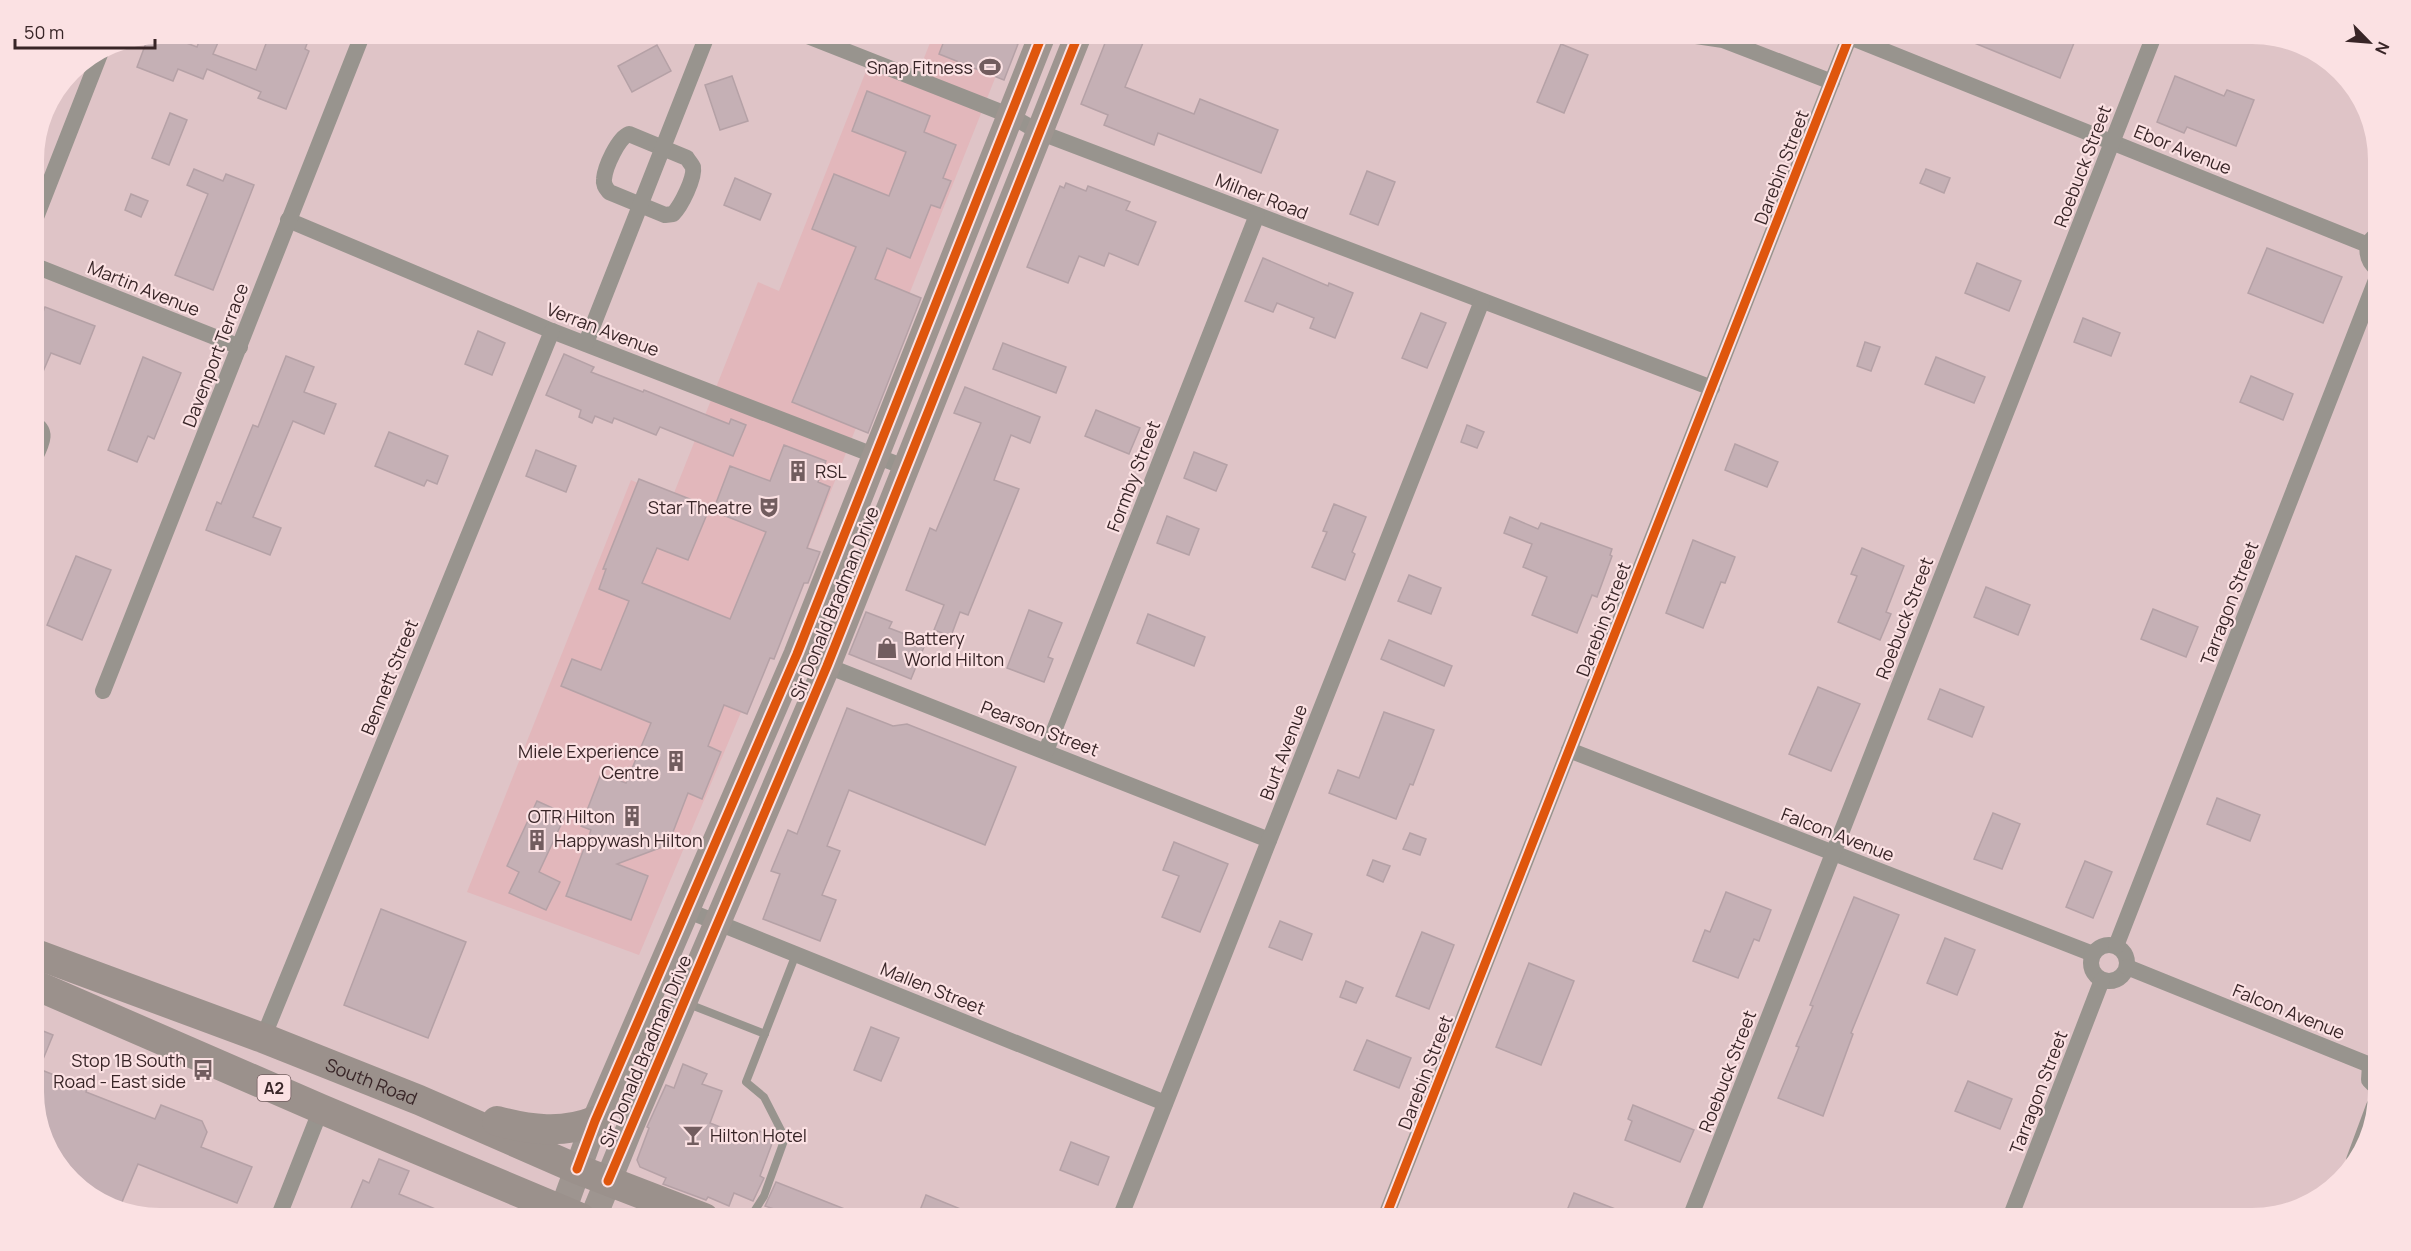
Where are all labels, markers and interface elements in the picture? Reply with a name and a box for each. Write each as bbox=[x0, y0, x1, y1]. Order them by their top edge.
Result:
scale bar bbox=[15, 12, 154, 50]
north arrow bbox=[2339, 12, 2399, 72]
text: 50 m bbox=[24, 20, 64, 44]
text: N bbox=[2370, 38, 2395, 58]
place label: Snap Fitness bbox=[866, 55, 973, 79]
sports icon: Snap Fitness bbox=[978, 55, 1002, 79]
street label: Roebuck Street bbox=[2048, 101, 2116, 231]
street label: Darebin Street bbox=[1748, 106, 1814, 228]
street label: Ebor Avenue bbox=[2131, 119, 2235, 179]
street label: Milner Road bbox=[1212, 167, 1312, 225]
street label: Martin Avenue bbox=[84, 255, 204, 321]
street label: Davenport Terrace bbox=[176, 279, 254, 431]
street label: Verran Avenue bbox=[543, 297, 663, 361]
street label: Formby Street bbox=[1101, 417, 1165, 535]
building icon: RSL bbox=[786, 459, 810, 483]
place label: RSL bbox=[815, 459, 847, 483]
place label: Star Theatre bbox=[648, 495, 752, 519]
theatre icon: Star Theatre bbox=[757, 495, 781, 519]
street label: Sir Donald Bradman Drive bbox=[784, 503, 884, 703]
street label: Tarragon Street bbox=[2194, 538, 2264, 668]
street label: Roebuck Street bbox=[1870, 553, 1938, 683]
street label: Darebin Street bbox=[1570, 558, 1636, 680]
street label: Bennett Street bbox=[355, 616, 423, 738]
place label: Battery World Hilton bbox=[904, 626, 1004, 671]
shop icon: Battery World Hilton bbox=[875, 636, 899, 660]
street label: Pearson Street bbox=[978, 694, 1102, 762]
street label: Burt Avenue bbox=[1254, 701, 1312, 803]
place label: Miele Experience Centre bbox=[518, 739, 659, 784]
building icon: Miele Experience Centre bbox=[664, 749, 688, 773]
street label: Falcon Avenue bbox=[1778, 801, 1898, 867]
place label: OTR Hilton bbox=[528, 804, 615, 828]
building icon: OTR Hilton bbox=[620, 804, 644, 828]
building icon: Happywash Hilton bbox=[525, 828, 549, 852]
place label: Happywash Hilton bbox=[554, 828, 703, 852]
street label: Sir Donald Bradman Drive bbox=[594, 951, 696, 1151]
street label: Mallen Street bbox=[877, 956, 989, 1020]
street label: Falcon Avenue bbox=[2229, 978, 2349, 1044]
street label: Roebuck Street bbox=[1693, 1006, 1761, 1136]
street label: Darebin Street bbox=[1392, 1011, 1458, 1133]
street label: Tarragon Street bbox=[2003, 1027, 2073, 1157]
place label: Stop 1B South Road - East side bbox=[53, 1048, 186, 1093]
street label: South Road bbox=[322, 1052, 421, 1110]
bus stop icon: Stop 1B South Road - East side bbox=[191, 1058, 215, 1082]
road number: A2 bbox=[258, 1075, 290, 1101]
bar icon: Hilton Hotel bbox=[681, 1123, 705, 1147]
place label: Hilton Hotel bbox=[710, 1123, 807, 1147]

